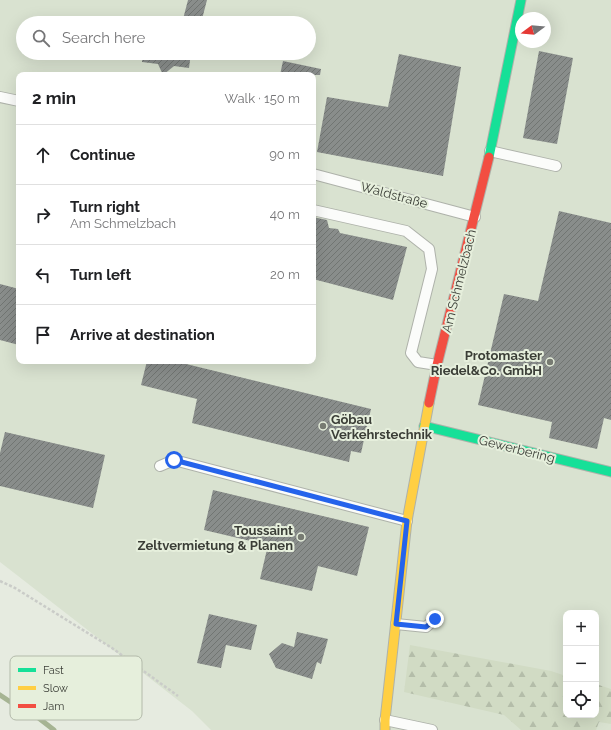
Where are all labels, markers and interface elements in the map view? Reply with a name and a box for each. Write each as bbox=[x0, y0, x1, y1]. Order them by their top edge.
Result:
north arrow bbox=[515, 12, 551, 48]
search box bbox=[16, 16, 316, 60]
icon: search bbox=[30, 27, 52, 49]
text: Search here bbox=[62, 29, 145, 47]
text: 2 min bbox=[32, 88, 76, 108]
text: Walk · 150 m bbox=[225, 91, 300, 106]
icon: ahead bbox=[32, 144, 54, 166]
text: Continue bbox=[70, 146, 135, 164]
text: 90 m bbox=[269, 147, 300, 162]
street label: Waldstraße bbox=[359, 179, 429, 211]
text: Turn right bbox=[70, 198, 140, 216]
icon: right bbox=[32, 204, 54, 226]
text: 40 m bbox=[270, 207, 300, 222]
text: Am Schmelzbach bbox=[70, 216, 176, 231]
street label: Am Schmelzbach bbox=[439, 228, 479, 334]
icon: left bbox=[32, 264, 54, 286]
text: Turn left bbox=[70, 266, 131, 284]
text: 20 m bbox=[270, 267, 300, 282]
icon: arrive bbox=[32, 324, 54, 346]
text: Arrive at destination bbox=[70, 326, 215, 344]
place label: Protomaster Riedel&Co. GmbH bbox=[431, 348, 542, 378]
marker: Protomaster Riedel&Co. GmbH bbox=[545, 357, 555, 367]
place label: Göbau Verkehrstechnik bbox=[331, 412, 433, 442]
marker: Göbau Verkehrstechnik bbox=[318, 421, 328, 431]
street label: Gewerbering bbox=[477, 432, 557, 466]
route start bbox=[165, 451, 183, 469]
place label: Toussaint Zeltvermietung & Planen bbox=[138, 523, 293, 553]
marker: Toussaint Zeltvermietung & Planen bbox=[296, 532, 306, 542]
route end bbox=[426, 610, 444, 628]
map controls bbox=[563, 610, 599, 718]
button: + bbox=[563, 610, 599, 646]
button: − bbox=[563, 646, 599, 682]
legend bbox=[10, 656, 142, 720]
text: Fast bbox=[43, 664, 64, 677]
text: Slow bbox=[43, 682, 68, 695]
button: locate bbox=[563, 682, 599, 718]
text: Jam bbox=[43, 700, 64, 713]

